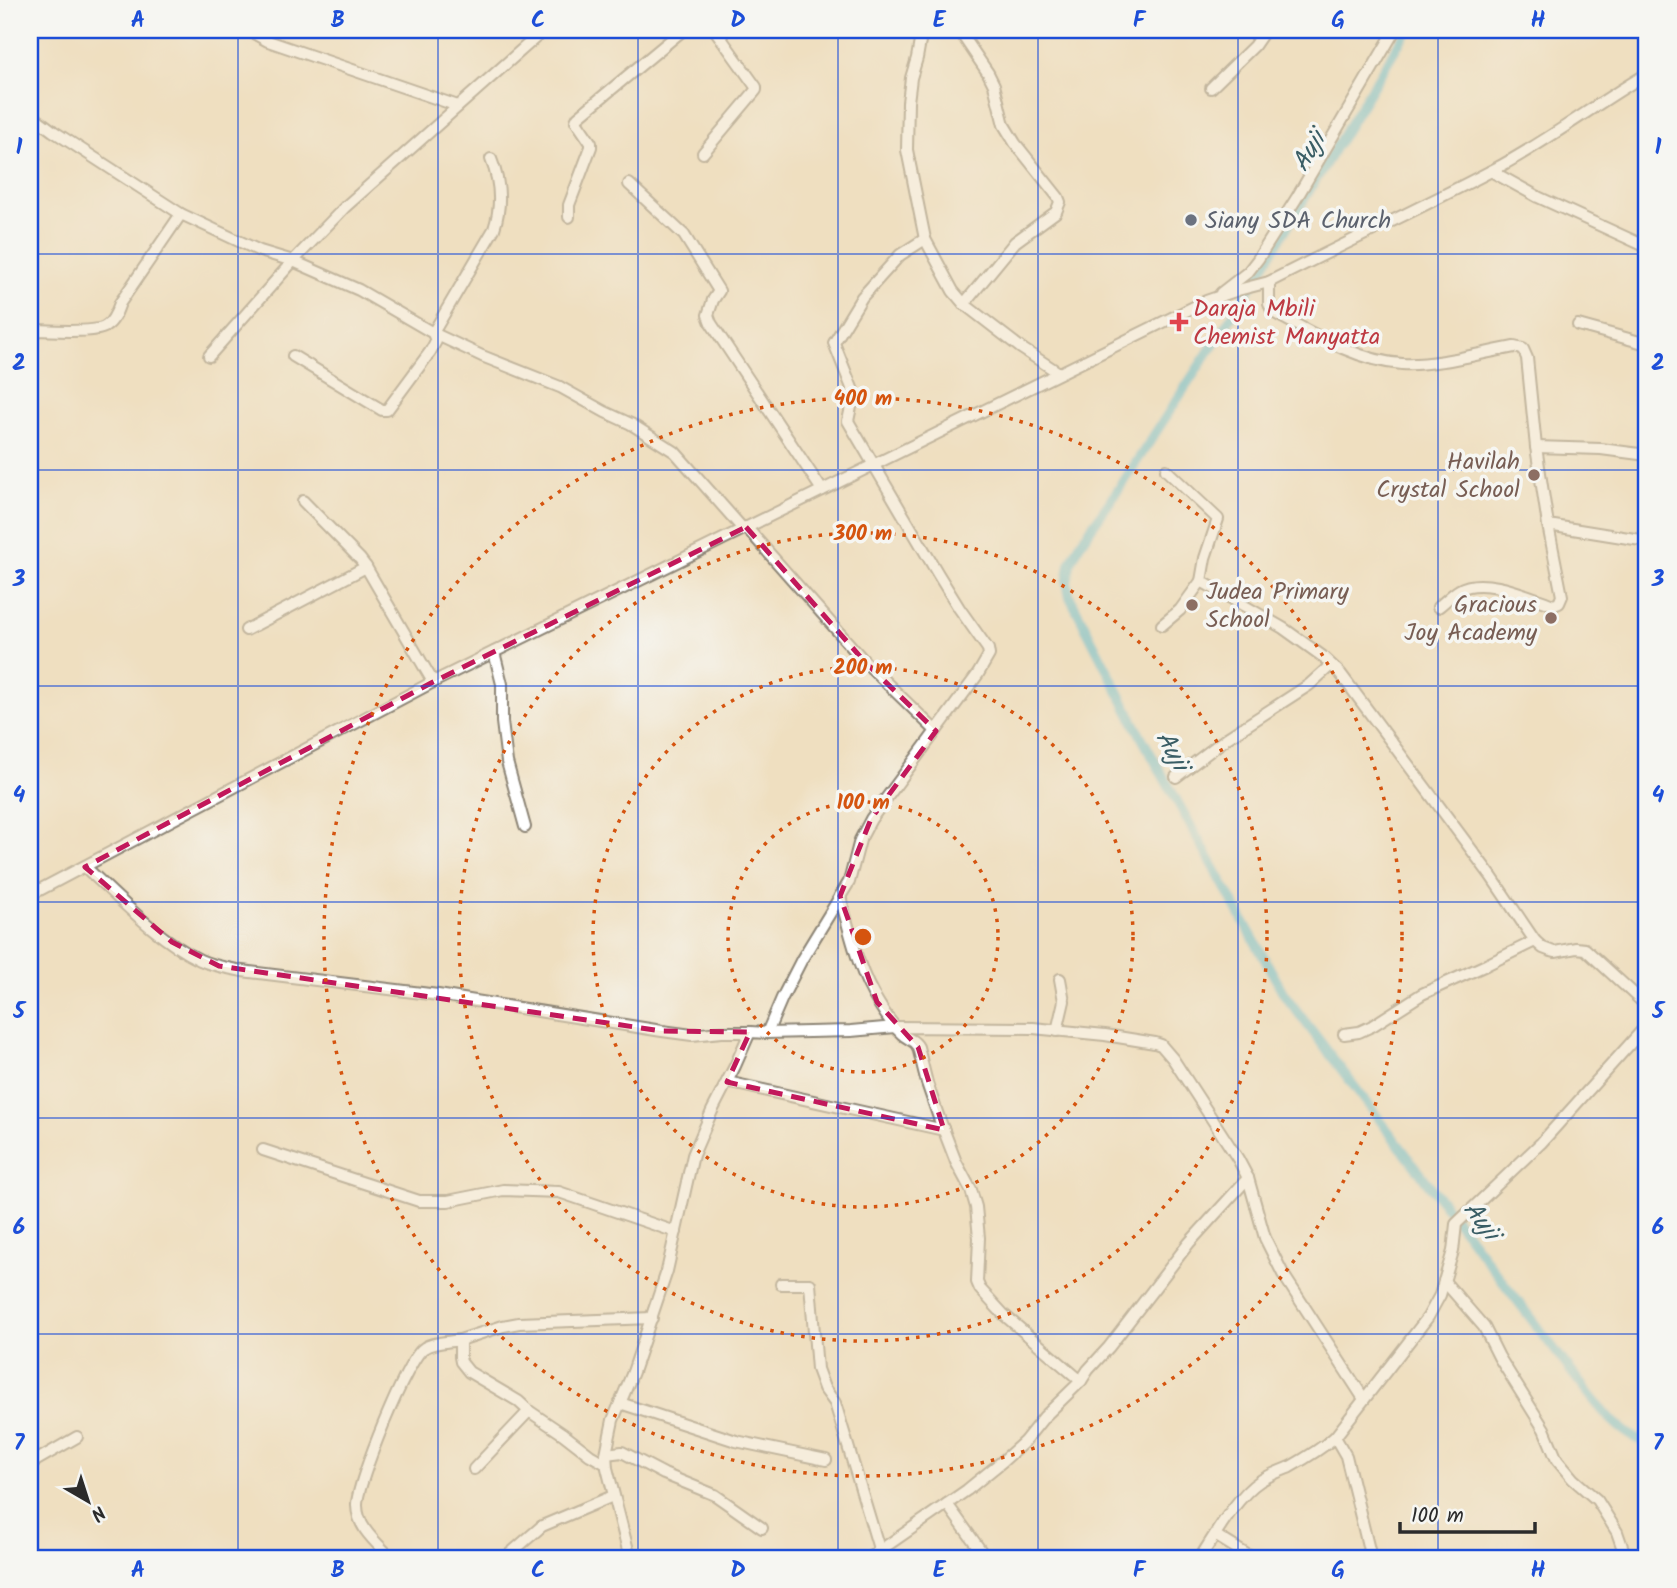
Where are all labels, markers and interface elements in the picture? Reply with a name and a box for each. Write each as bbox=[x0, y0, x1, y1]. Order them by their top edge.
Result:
text: A bbox=[131, 3, 145, 39]
text: B bbox=[331, 3, 345, 39]
text: C bbox=[531, 3, 545, 39]
text: D bbox=[730, 3, 746, 39]
text: E bbox=[933, 3, 947, 39]
text: F bbox=[1133, 3, 1147, 39]
text: G bbox=[1331, 3, 1345, 39]
text: H bbox=[1531, 3, 1546, 39]
water label: Auji bbox=[1281, 119, 1341, 180]
text: 1 bbox=[16, 130, 23, 166]
text: 1 bbox=[1655, 130, 1662, 166]
place label: Siany SDA Church bbox=[1205, 202, 1391, 241]
marker: Siany SDA Church bbox=[1183, 212, 1199, 228]
place label: Daraja Mbili Chemist Manyatta bbox=[1193, 290, 1380, 357]
marker: Daraja Mbili Chemist Manyatta bbox=[1171, 314, 1187, 330]
text: 2 bbox=[12, 346, 26, 382]
text: 2 bbox=[1651, 346, 1665, 382]
text: 400 m bbox=[834, 383, 892, 416]
place label: Havilah Crystal School bbox=[1376, 443, 1520, 510]
marker: Havilah Crystal School bbox=[1526, 467, 1542, 483]
text: 300 m bbox=[833, 518, 892, 551]
text: 3 bbox=[12, 562, 26, 598]
text: 3 bbox=[1651, 562, 1665, 598]
place label: Judea Primary School bbox=[1206, 573, 1349, 640]
place label: Gracious Joy Academy bbox=[1404, 586, 1538, 653]
marker: Judea Primary School bbox=[1184, 597, 1200, 613]
marker: Gracious Joy Academy bbox=[1543, 610, 1559, 626]
text: 200 m bbox=[833, 652, 893, 685]
water label: Auji bbox=[1143, 723, 1202, 784]
text: 4 bbox=[13, 778, 26, 814]
text: 4 bbox=[1652, 778, 1665, 814]
text: 100 m bbox=[836, 787, 890, 820]
centre of rings bbox=[851, 925, 875, 949]
text: 5 bbox=[12, 994, 27, 1030]
text: 5 bbox=[1651, 994, 1666, 1030]
water label: Auji bbox=[1451, 1192, 1513, 1255]
text: 6 bbox=[13, 1210, 25, 1246]
text: 6 bbox=[1652, 1210, 1664, 1246]
text: 7 bbox=[14, 1426, 26, 1462]
text: 7 bbox=[1653, 1426, 1665, 1462]
north arrow bbox=[52, 1466, 122, 1536]
scale bar bbox=[1400, 1490, 1535, 1534]
text: N bbox=[83, 1497, 112, 1528]
text: 100 m bbox=[1411, 1500, 1464, 1533]
text: A bbox=[131, 1553, 145, 1588]
text: B bbox=[331, 1553, 345, 1588]
text: C bbox=[531, 1553, 545, 1588]
text: D bbox=[730, 1553, 746, 1588]
text: E bbox=[933, 1553, 947, 1588]
text: F bbox=[1133, 1553, 1147, 1588]
text: G bbox=[1331, 1553, 1345, 1588]
text: H bbox=[1531, 1553, 1546, 1588]

